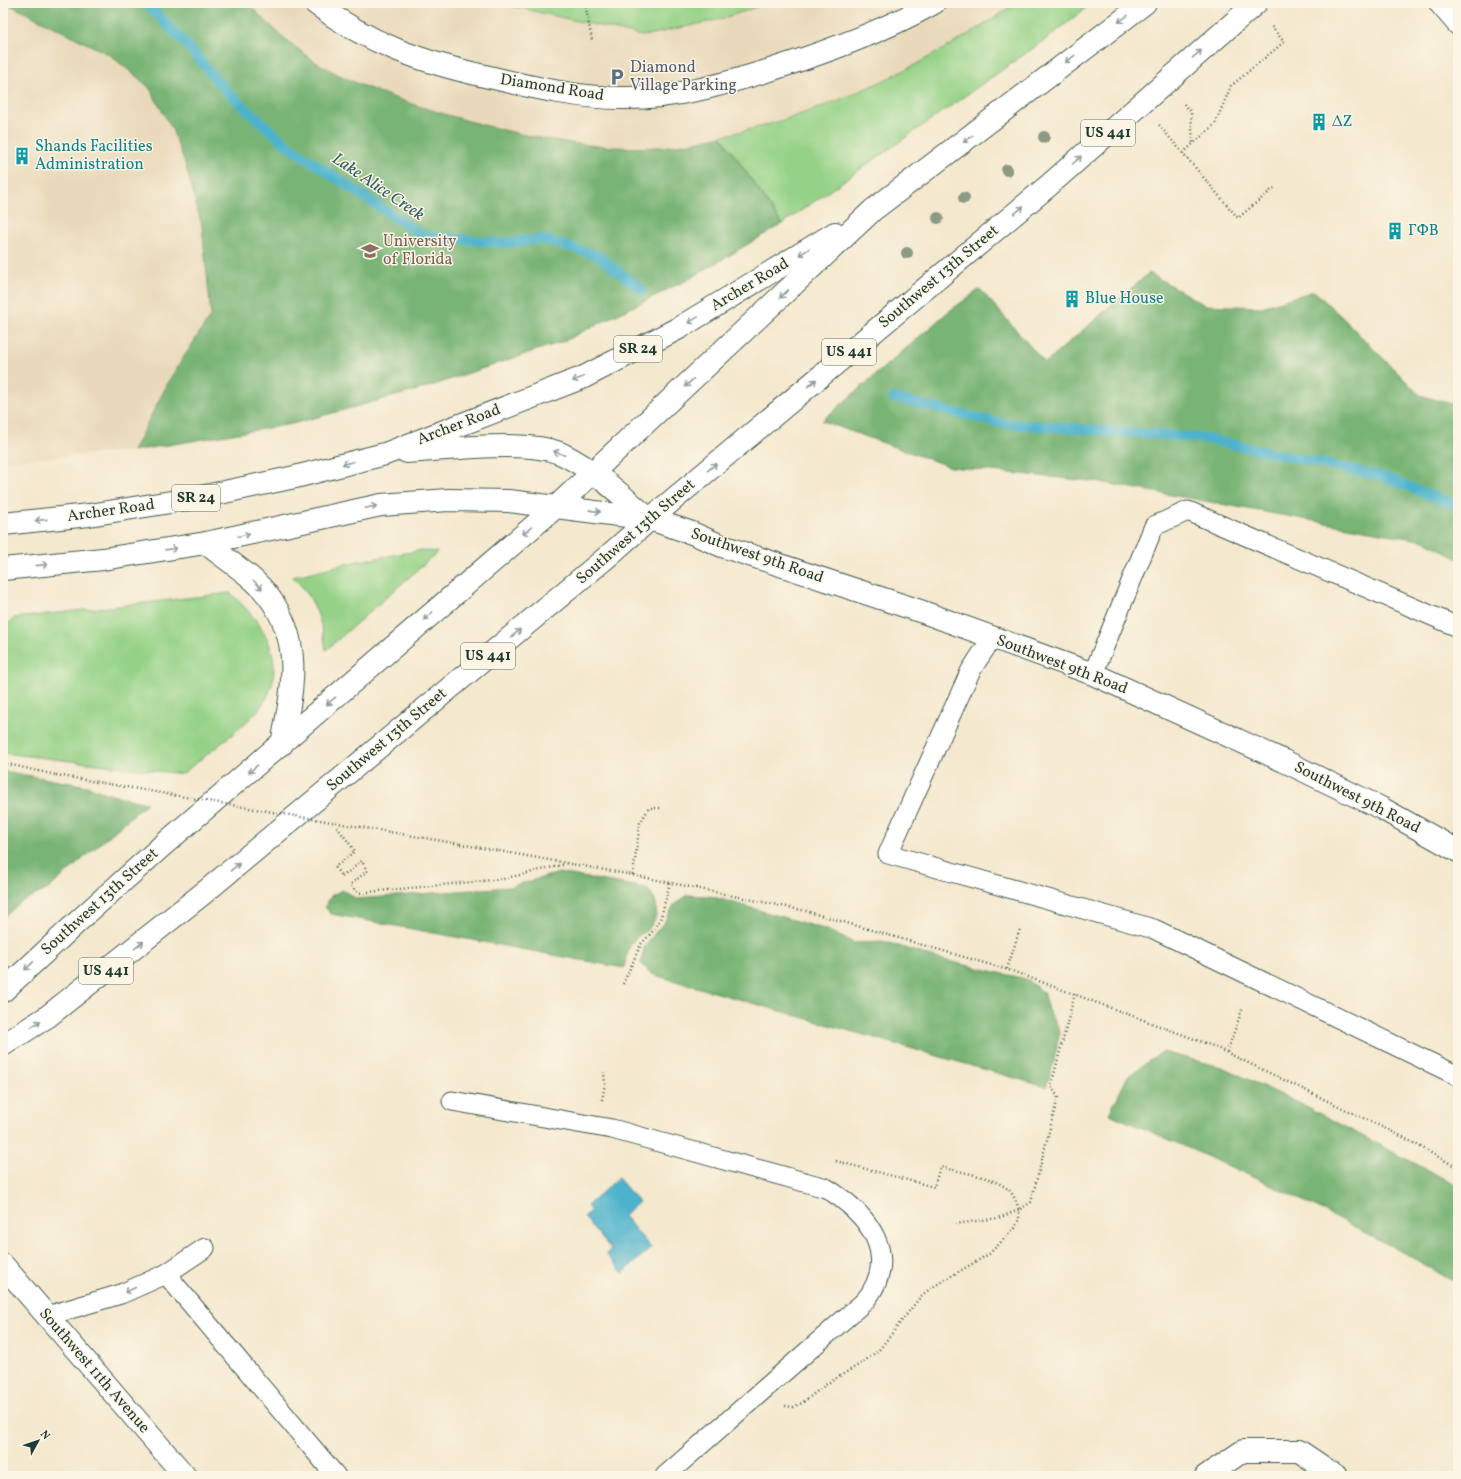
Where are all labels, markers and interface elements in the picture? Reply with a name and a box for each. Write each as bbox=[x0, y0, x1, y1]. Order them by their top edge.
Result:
one-way arrow bbox=[1118, 15, 1129, 23]
one-way arrow bbox=[1192, 49, 1203, 58]
one-way arrow bbox=[1065, 55, 1076, 63]
place label: Diamond Village Parking bbox=[630, 57, 737, 97]
parking icon: Diamond Village Parking bbox=[607, 67, 627, 87]
street label: Diamond Road bbox=[498, 69, 606, 107]
place label: ΔΖ bbox=[1332, 111, 1353, 133]
building icon: ΔΖ bbox=[1309, 112, 1329, 132]
road number: US 441 bbox=[1081, 120, 1135, 146]
one-way arrow bbox=[962, 135, 973, 143]
place label: Shands Facilities Administration bbox=[35, 136, 153, 176]
building icon: Shands Facilities Administration bbox=[12, 146, 32, 166]
water label: Lake Alice Creek bbox=[327, 148, 429, 226]
one-way arrow bbox=[1071, 156, 1082, 165]
one-way arrow bbox=[1013, 206, 1024, 215]
street label: Southwest 13th Street bbox=[874, 220, 1004, 334]
place label: ΓΦΒ bbox=[1408, 220, 1439, 242]
building icon: ΓΦΒ bbox=[1385, 221, 1405, 241]
place label: University of Florida bbox=[383, 231, 457, 271]
school or university icon: University of Florida bbox=[360, 241, 380, 261]
one-way arrow bbox=[799, 248, 810, 256]
street label: Archer Road bbox=[707, 253, 793, 317]
place label: Blue House bbox=[1085, 288, 1164, 310]
one-way arrow bbox=[779, 289, 789, 299]
building icon: Blue House bbox=[1062, 289, 1082, 309]
one-way arrow bbox=[687, 316, 699, 324]
road number: SR 24 bbox=[614, 336, 662, 362]
road number: US 441 bbox=[822, 339, 876, 365]
one-way arrow bbox=[572, 376, 584, 384]
one-way arrow bbox=[684, 378, 694, 387]
one-way arrow bbox=[806, 379, 817, 388]
street label: Archer Road bbox=[414, 399, 504, 451]
one-way arrow bbox=[554, 449, 566, 457]
one-way arrow bbox=[341, 460, 354, 468]
one-way arrow bbox=[706, 462, 717, 471]
street label: Southwest 13th Street bbox=[572, 474, 701, 590]
road number: SR 24 bbox=[172, 485, 220, 511]
street label: Archer Road bbox=[66, 494, 156, 528]
one-way arrow bbox=[364, 503, 377, 511]
one-way arrow bbox=[589, 507, 602, 515]
one-way arrow bbox=[35, 516, 48, 524]
street label: Southwest 9th Road bbox=[688, 523, 826, 589]
one-way arrow bbox=[521, 526, 532, 535]
one-way arrow bbox=[237, 531, 250, 539]
one-way arrow bbox=[164, 545, 177, 553]
one-way arrow bbox=[35, 562, 48, 569]
one-way arrow bbox=[253, 580, 263, 590]
one-way arrow bbox=[423, 611, 434, 620]
one-way arrow bbox=[510, 629, 521, 638]
street label: Southwest 9th Road bbox=[993, 630, 1131, 700]
road number: US 441 bbox=[461, 643, 515, 669]
street label: Southwest 13th Street bbox=[322, 683, 452, 797]
one-way arrow bbox=[325, 697, 336, 706]
street label: Southwest 9th Road bbox=[1290, 757, 1424, 839]
one-way arrow bbox=[247, 764, 258, 773]
street label: Southwest 13th Street bbox=[37, 843, 164, 961]
one-way arrow bbox=[229, 863, 240, 872]
one-way arrow bbox=[133, 941, 144, 949]
road number: US 441 bbox=[79, 958, 133, 984]
one-way arrow bbox=[24, 961, 34, 971]
one-way arrow bbox=[30, 1020, 41, 1028]
one-way arrow bbox=[125, 1287, 137, 1294]
street label: Southwest 11th Avenue bbox=[33, 1304, 155, 1438]
north arrow bbox=[18, 1421, 58, 1461]
text: N bbox=[36, 1428, 53, 1443]

